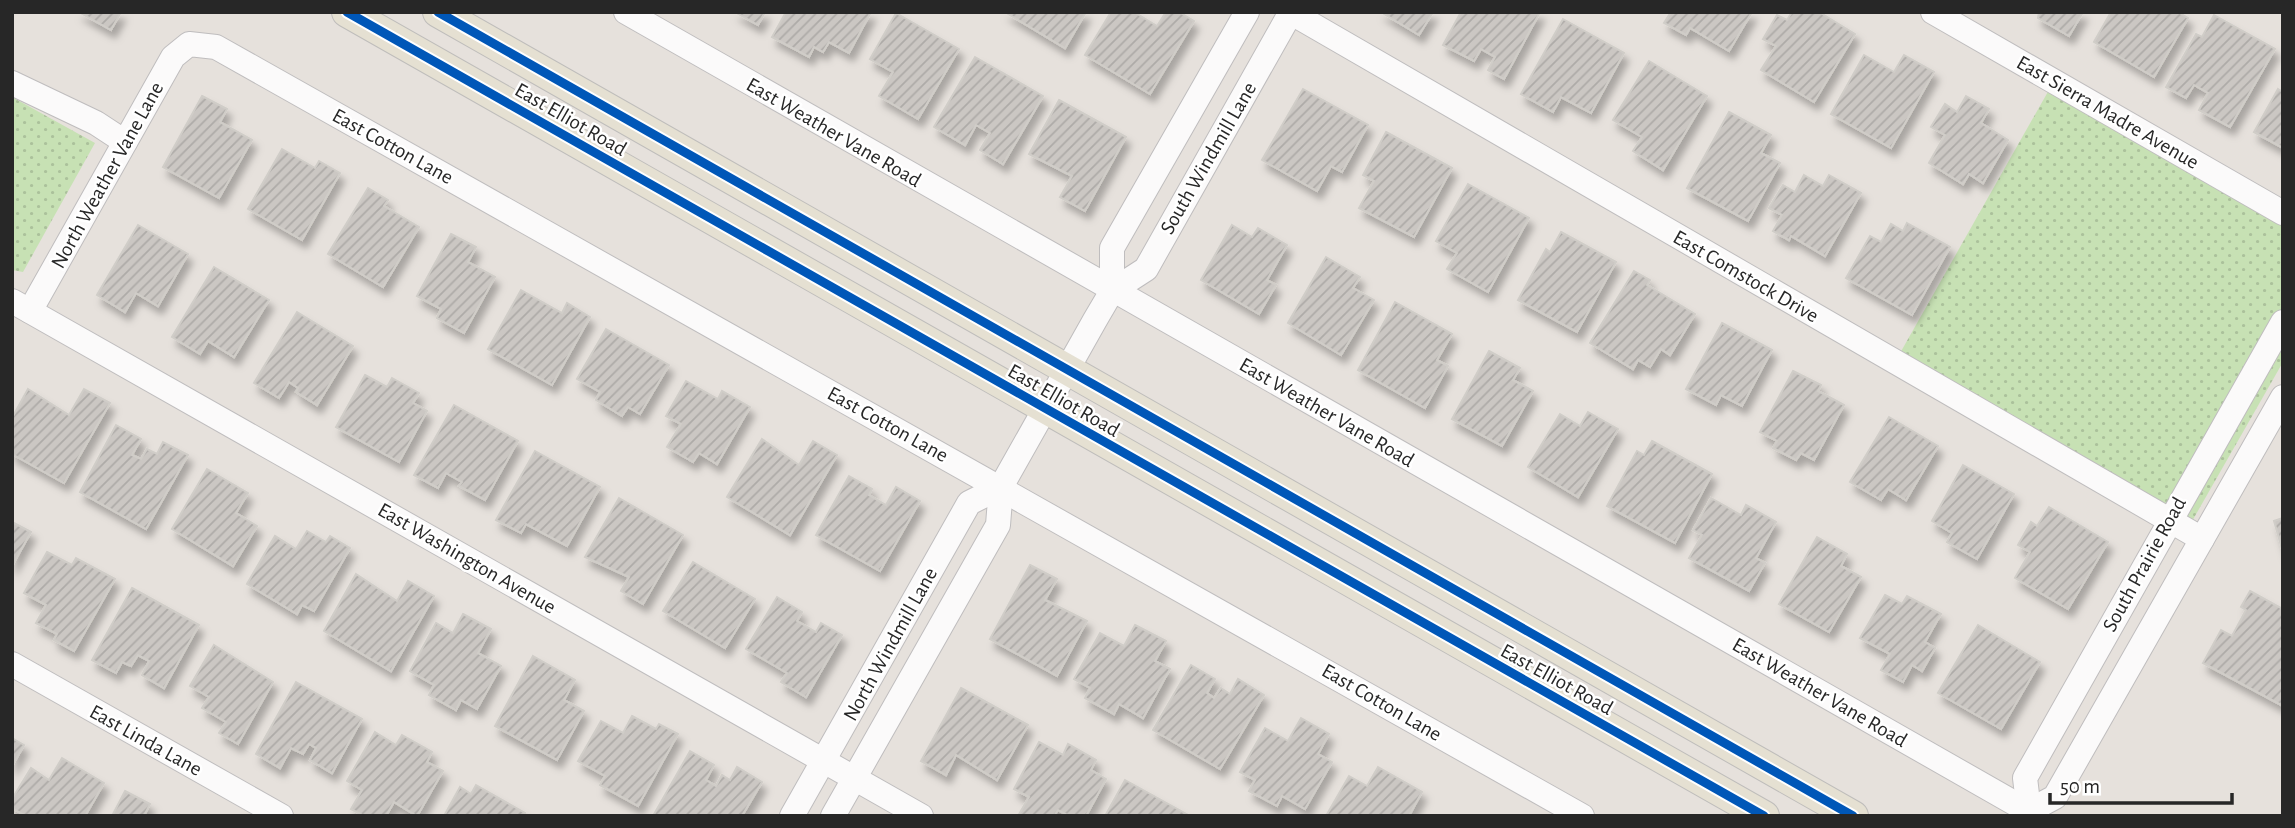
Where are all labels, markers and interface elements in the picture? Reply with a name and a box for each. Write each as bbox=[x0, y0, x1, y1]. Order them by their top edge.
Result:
street label: East Sierra Madre Avenue bbox=[2013, 52, 2202, 173]
street label: East Weather Vane Road bbox=[743, 74, 925, 191]
street label: North Weather Vane Lane bbox=[47, 78, 167, 272]
street label: East Elliot Road bbox=[511, 79, 630, 160]
street label: South Windmill Lane bbox=[1156, 79, 1260, 238]
street label: East Cotton Lane bbox=[329, 105, 457, 188]
street label: East Comstock Drive bbox=[1669, 226, 1822, 327]
street label: East Weather Vane Road bbox=[1236, 354, 1418, 471]
street label: East Elliot Road bbox=[1004, 360, 1123, 441]
street label: East Cotton Lane bbox=[824, 383, 952, 466]
street label: South Prairie Road bbox=[2099, 493, 2190, 635]
street label: East Washington Avenue bbox=[374, 499, 559, 618]
street label: North Windmill Lane bbox=[840, 564, 941, 725]
street label: East Weather Vane Road bbox=[1729, 634, 1911, 751]
street label: East Elliot Road bbox=[1497, 640, 1617, 719]
street label: East Cotton Lane bbox=[1318, 660, 1445, 745]
street label: East Linda Lane bbox=[86, 701, 205, 780]
scale bar bbox=[2050, 762, 2232, 806]
text: 50 m bbox=[2060, 776, 2100, 797]

